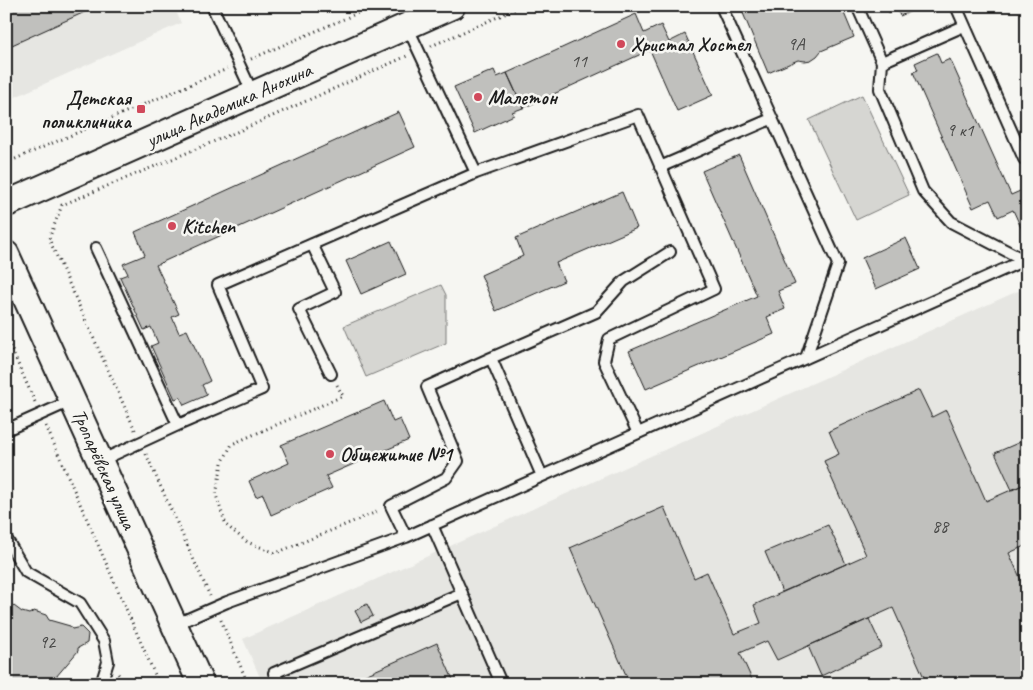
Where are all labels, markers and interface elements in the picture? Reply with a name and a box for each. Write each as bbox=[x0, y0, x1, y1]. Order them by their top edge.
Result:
place label: Христал Хостел bbox=[631, 32, 752, 57]
house number: 9А bbox=[787, 33, 806, 55]
marker: Христал Хостел bbox=[615, 38, 627, 50]
house number: 11 bbox=[571, 50, 588, 72]
street label: улица Академика Анохина bbox=[141, 57, 317, 153]
place label: Малетон bbox=[488, 85, 559, 110]
place label: Детская поликлиника bbox=[41, 86, 132, 134]
marker: Малетон bbox=[472, 91, 484, 103]
marker: Детская поликлиника bbox=[135, 103, 147, 115]
house number: 9 к1 bbox=[946, 119, 974, 141]
place label: Kitchen bbox=[182, 214, 236, 239]
marker: Kitchen bbox=[166, 220, 178, 232]
street label: Тропарёвская улица bbox=[66, 405, 142, 535]
place label: Общежитие №1 bbox=[340, 442, 454, 467]
marker: Общежитие №1 bbox=[324, 448, 336, 460]
house number: 88 bbox=[932, 515, 950, 537]
house number: 92 bbox=[39, 631, 57, 653]

